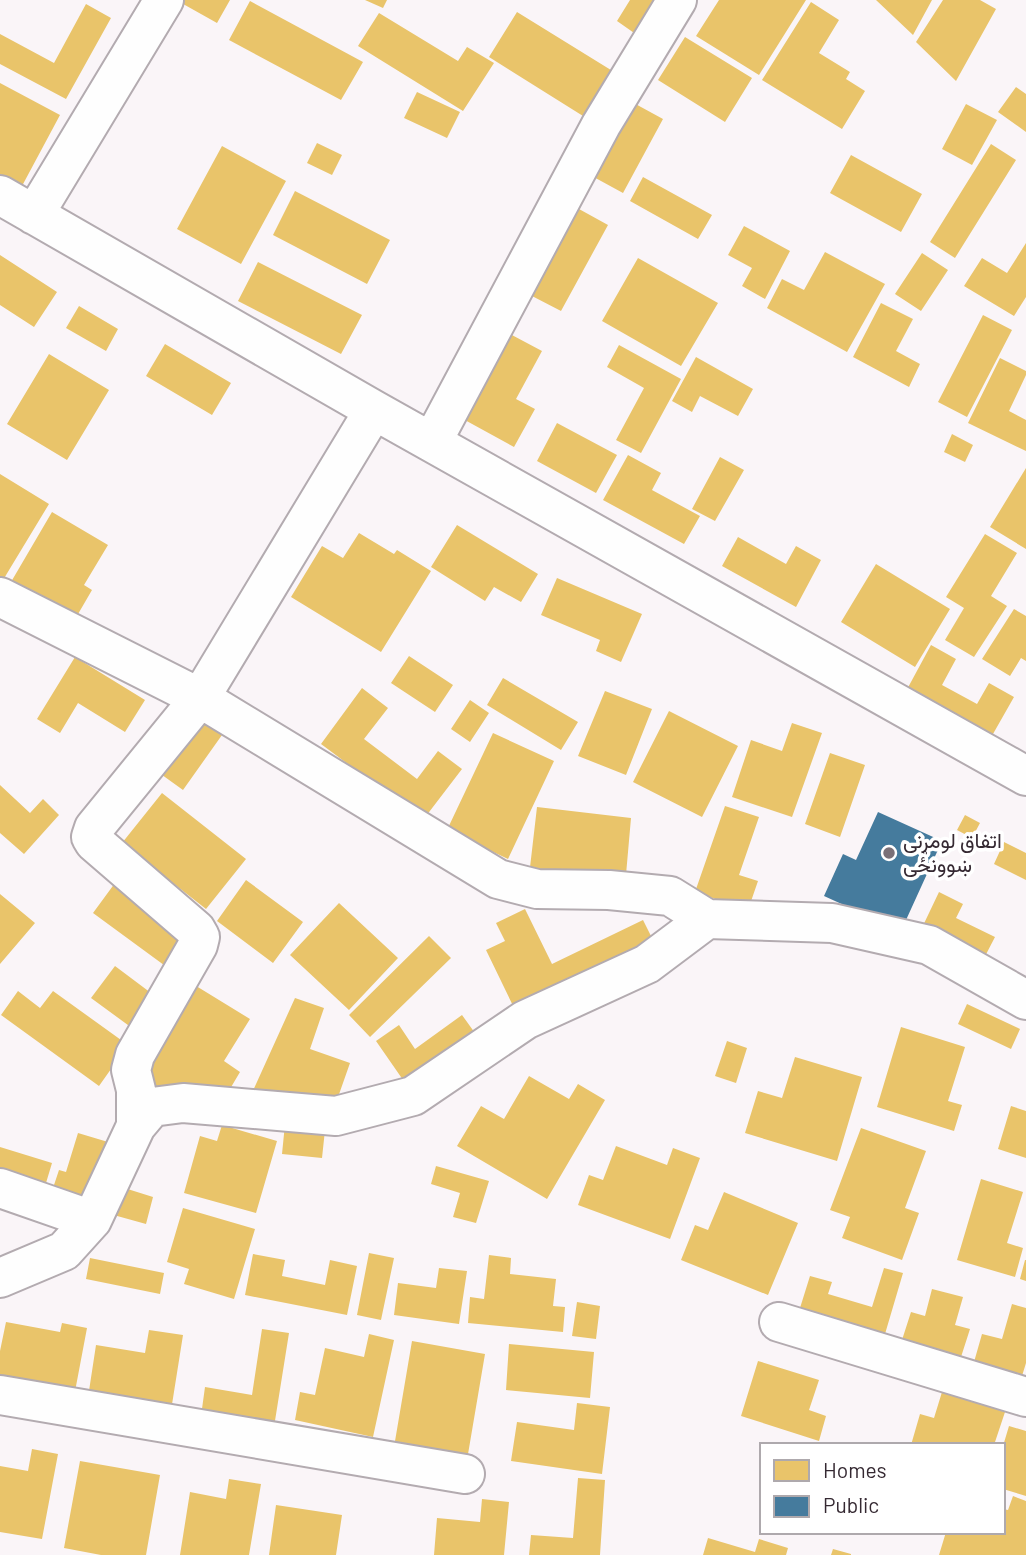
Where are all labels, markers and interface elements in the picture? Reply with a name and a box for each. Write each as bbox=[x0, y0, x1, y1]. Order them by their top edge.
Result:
place label: اتفاق لومړنی ښوونځی bbox=[903, 827, 1002, 878]
marker: اتفاق لومړنی ښوونځی bbox=[881, 845, 897, 861]
legend bbox=[760, 1443, 1005, 1534]
text: Homes bbox=[823, 1457, 887, 1482]
text: Public bbox=[823, 1492, 879, 1517]

